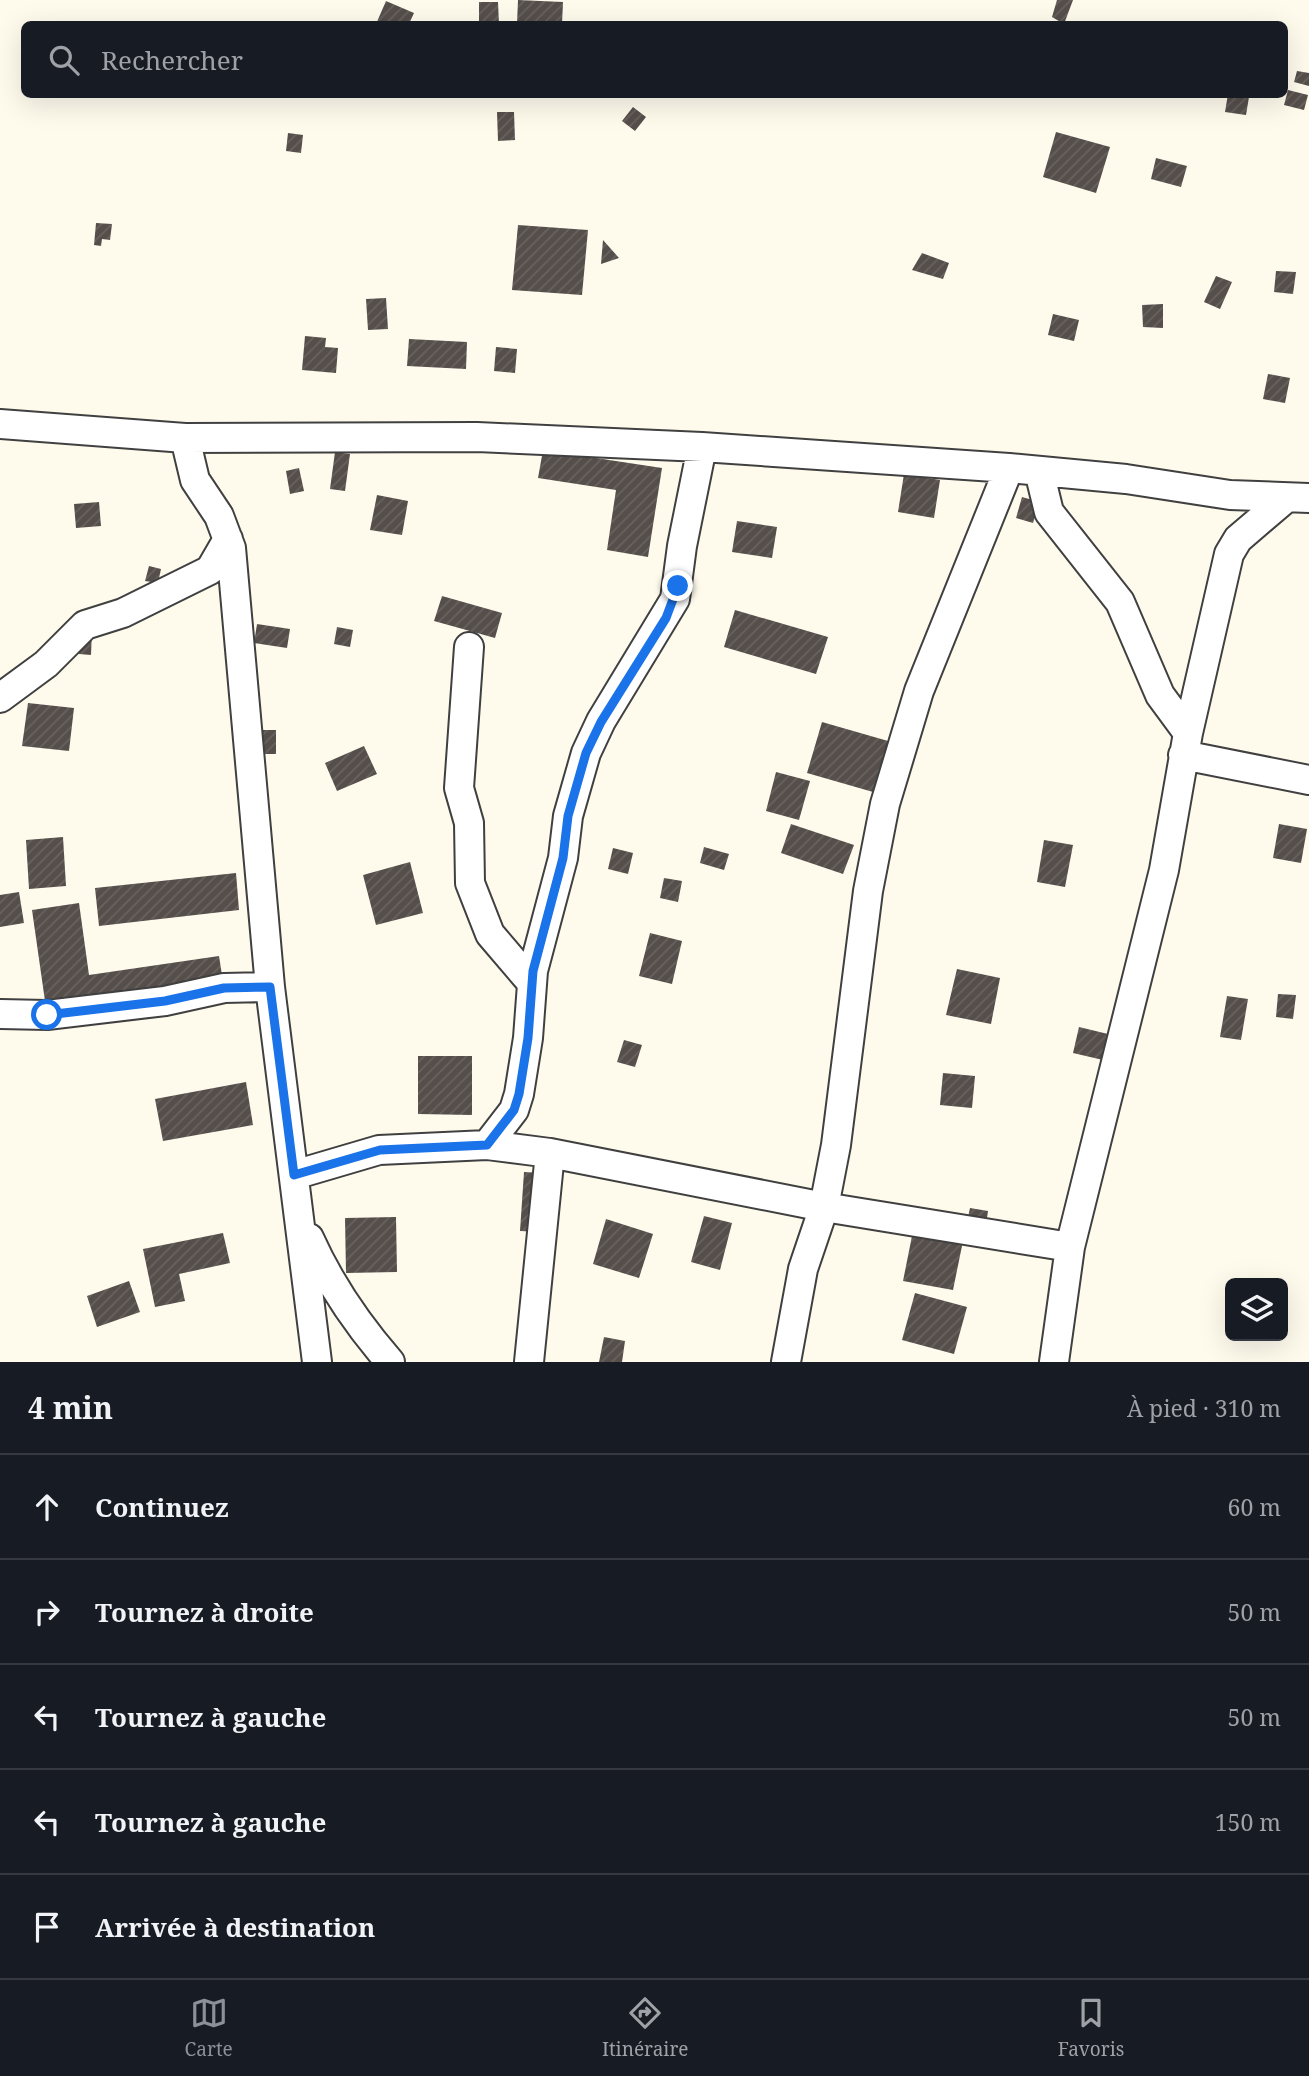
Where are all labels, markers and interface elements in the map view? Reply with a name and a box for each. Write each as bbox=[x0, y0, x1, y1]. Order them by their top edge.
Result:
search box bbox=[21, 21, 1288, 98]
icon: search bbox=[45, 41, 83, 79]
text: Rechercher bbox=[101, 42, 243, 78]
route end bbox=[662, 570, 693, 601]
route start bbox=[31, 999, 62, 1030]
map controls bbox=[1225, 1278, 1288, 1341]
button: layers bbox=[1225, 1278, 1288, 1341]
text: 4 min bbox=[28, 1387, 113, 1428]
text: À pied · 310 m bbox=[1127, 1392, 1281, 1424]
icon: ahead bbox=[28, 1488, 66, 1526]
text: Continuez bbox=[95, 1489, 229, 1525]
text: 60 m bbox=[1228, 1491, 1281, 1523]
icon: right bbox=[28, 1593, 66, 1631]
text: Tournez à droite bbox=[95, 1594, 314, 1630]
text: 50 m bbox=[1228, 1596, 1281, 1628]
icon: left bbox=[28, 1698, 66, 1736]
text: Tournez à gauche bbox=[95, 1699, 326, 1735]
text: 50 m bbox=[1228, 1701, 1281, 1733]
icon: left bbox=[28, 1803, 66, 1841]
text: Tournez à gauche bbox=[95, 1804, 326, 1840]
text: 150 m bbox=[1215, 1806, 1281, 1838]
icon: arrive bbox=[28, 1908, 66, 1946]
text: Arrivée à destination bbox=[95, 1909, 375, 1945]
tab: Carte bbox=[185, 1994, 233, 2062]
tab: Itinéraire bbox=[602, 1994, 689, 2062]
tab: Favoris bbox=[1058, 1994, 1124, 2062]

